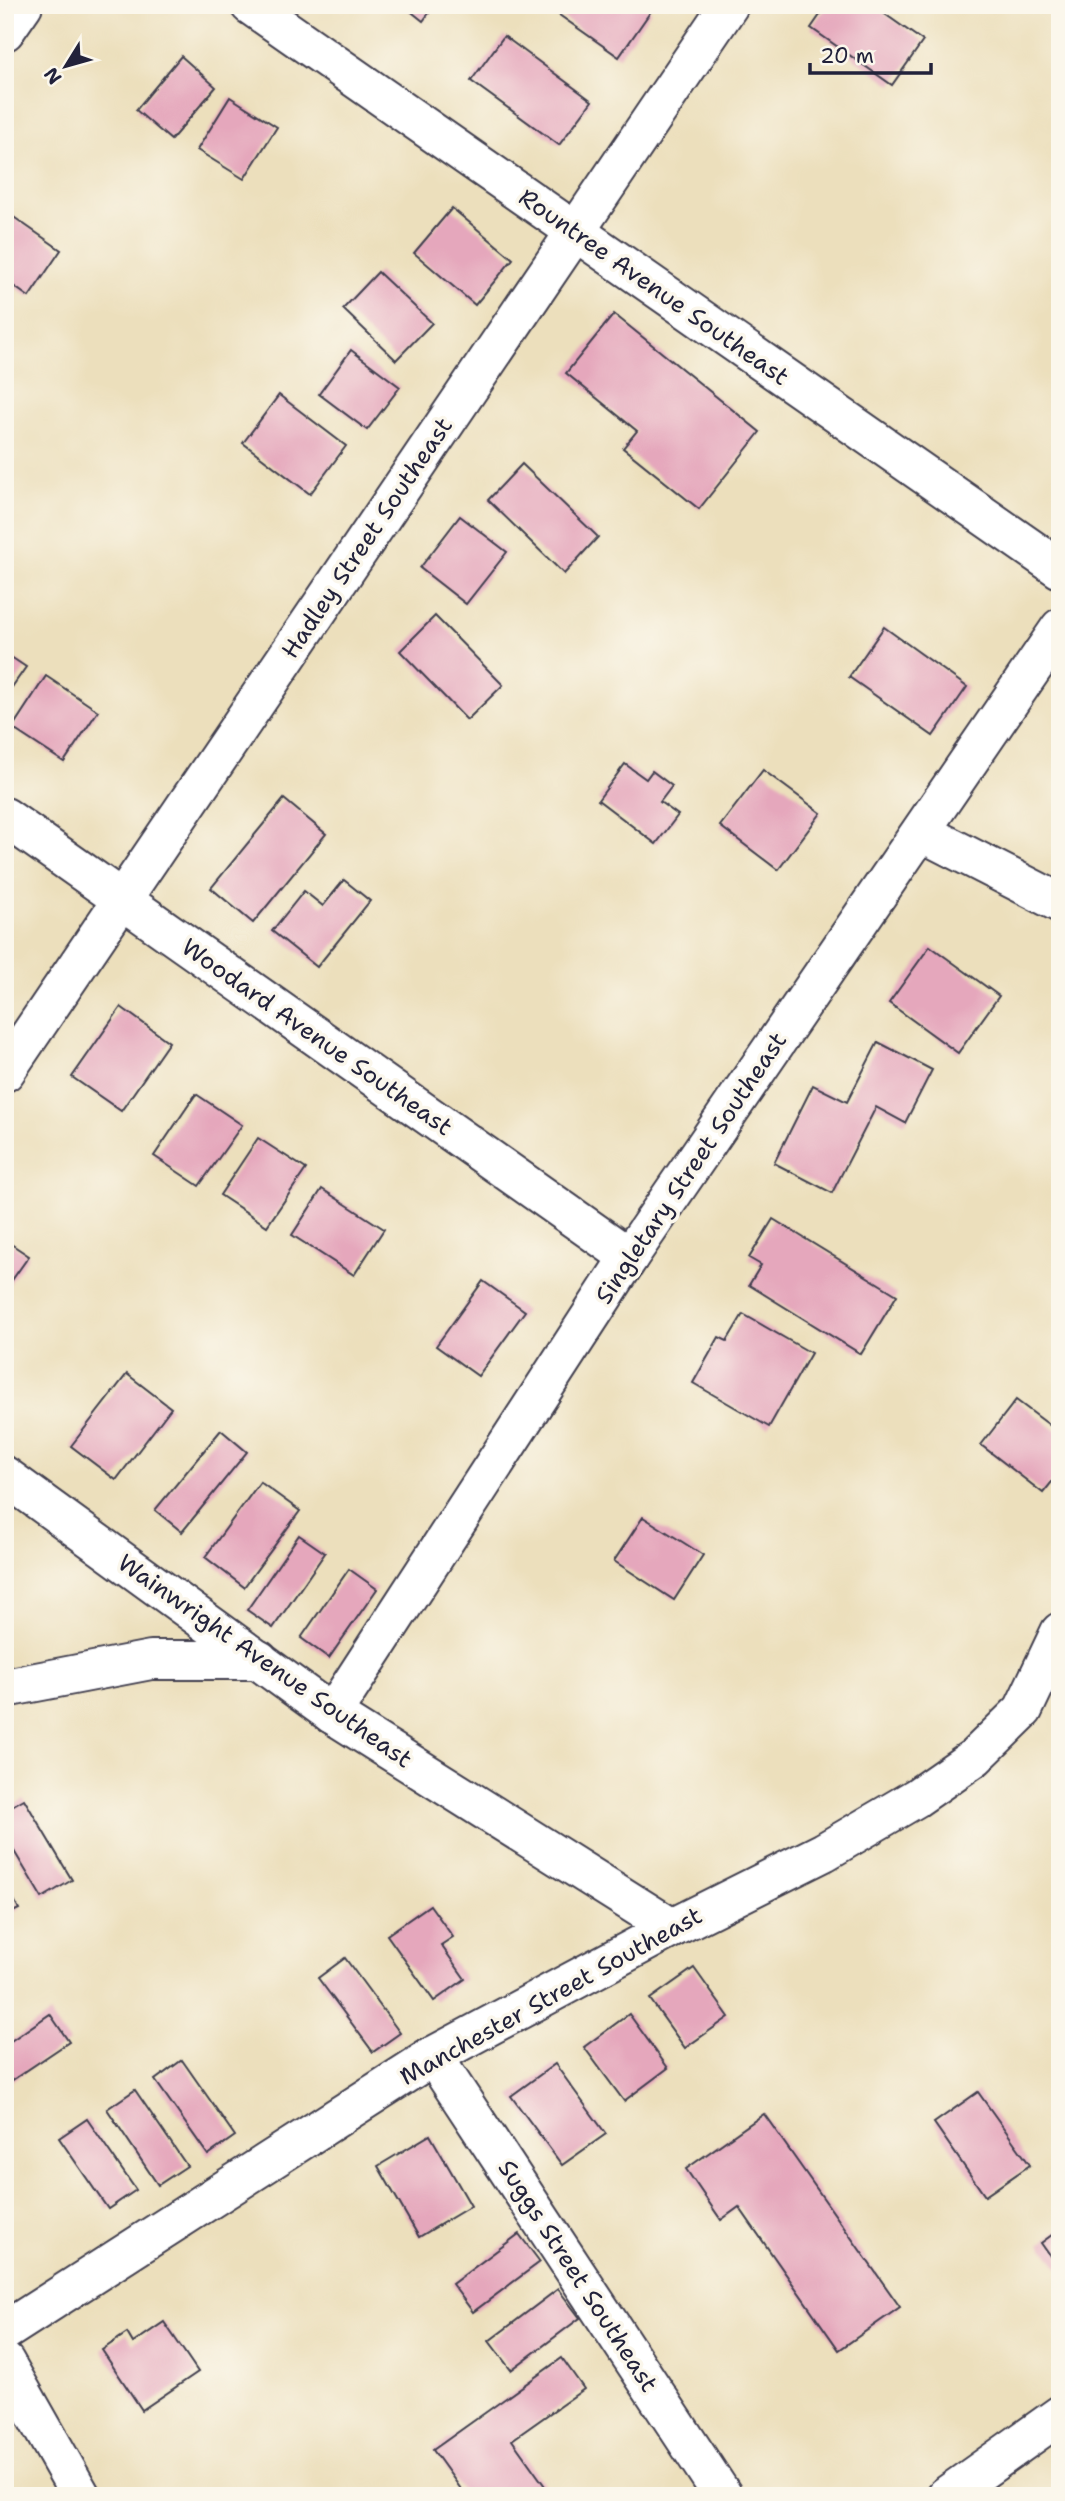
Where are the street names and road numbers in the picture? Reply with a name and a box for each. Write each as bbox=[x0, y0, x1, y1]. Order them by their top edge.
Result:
street label: Rountree Avenue Southeast bbox=[513, 181, 795, 393]
street label: Hadley Street Southeast bbox=[274, 411, 460, 665]
street label: Woodard Avenue Southeast bbox=[175, 931, 459, 1143]
street label: Singletary Street Southeast bbox=[588, 1026, 794, 1310]
street label: Wainwright Avenue Southeast bbox=[111, 1547, 419, 1775]
street label: Manchester Street Southeast bbox=[394, 1899, 708, 2093]
street label: Suggs Street Southeast bbox=[491, 2154, 665, 2398]

